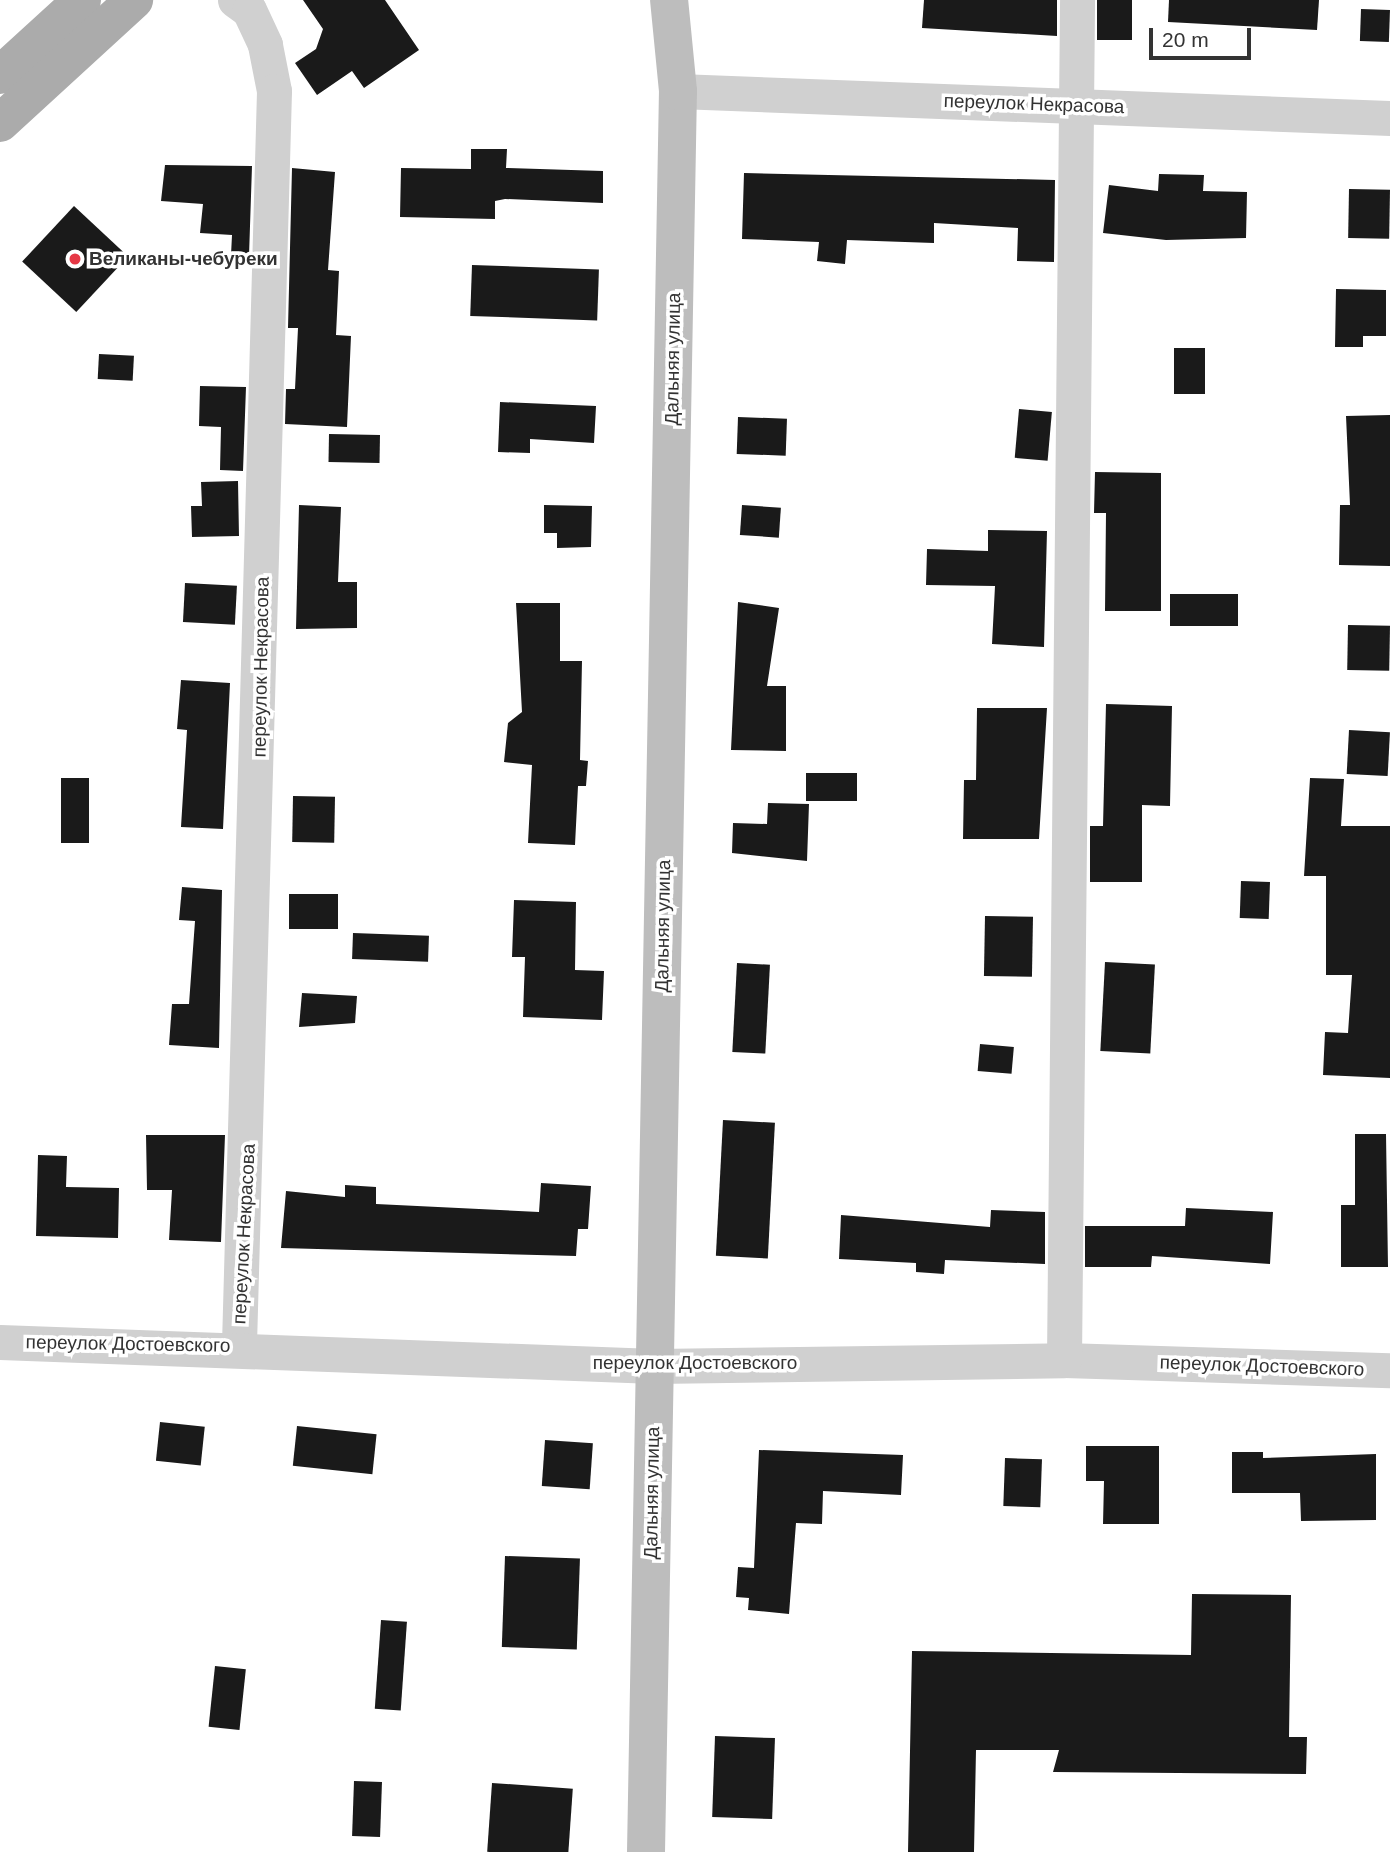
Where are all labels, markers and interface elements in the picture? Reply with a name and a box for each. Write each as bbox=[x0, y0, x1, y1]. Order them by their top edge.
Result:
scale bar bbox=[1152, 14, 1254, 58]
text: 20 m bbox=[1162, 28, 1209, 51]
street label: переулок Некрасова bbox=[943, 89, 1125, 119]
place label: Великаны-чебуреки bbox=[89, 248, 278, 270]
marker: Великаны-чебуреки bbox=[67, 251, 83, 267]
street label: Дальняя улица bbox=[660, 292, 686, 426]
street label: переулок Некрасова bbox=[248, 576, 274, 758]
street label: Дальняя улица bbox=[650, 859, 676, 993]
street label: переулок Некрасова bbox=[228, 1143, 260, 1325]
street label: переулок Достоевского bbox=[25, 1331, 231, 1357]
street label: переулок Достоевского bbox=[1159, 1351, 1365, 1381]
street label: переулок Достоевского bbox=[593, 1352, 797, 1374]
street label: Дальняя улица bbox=[639, 1426, 665, 1560]

